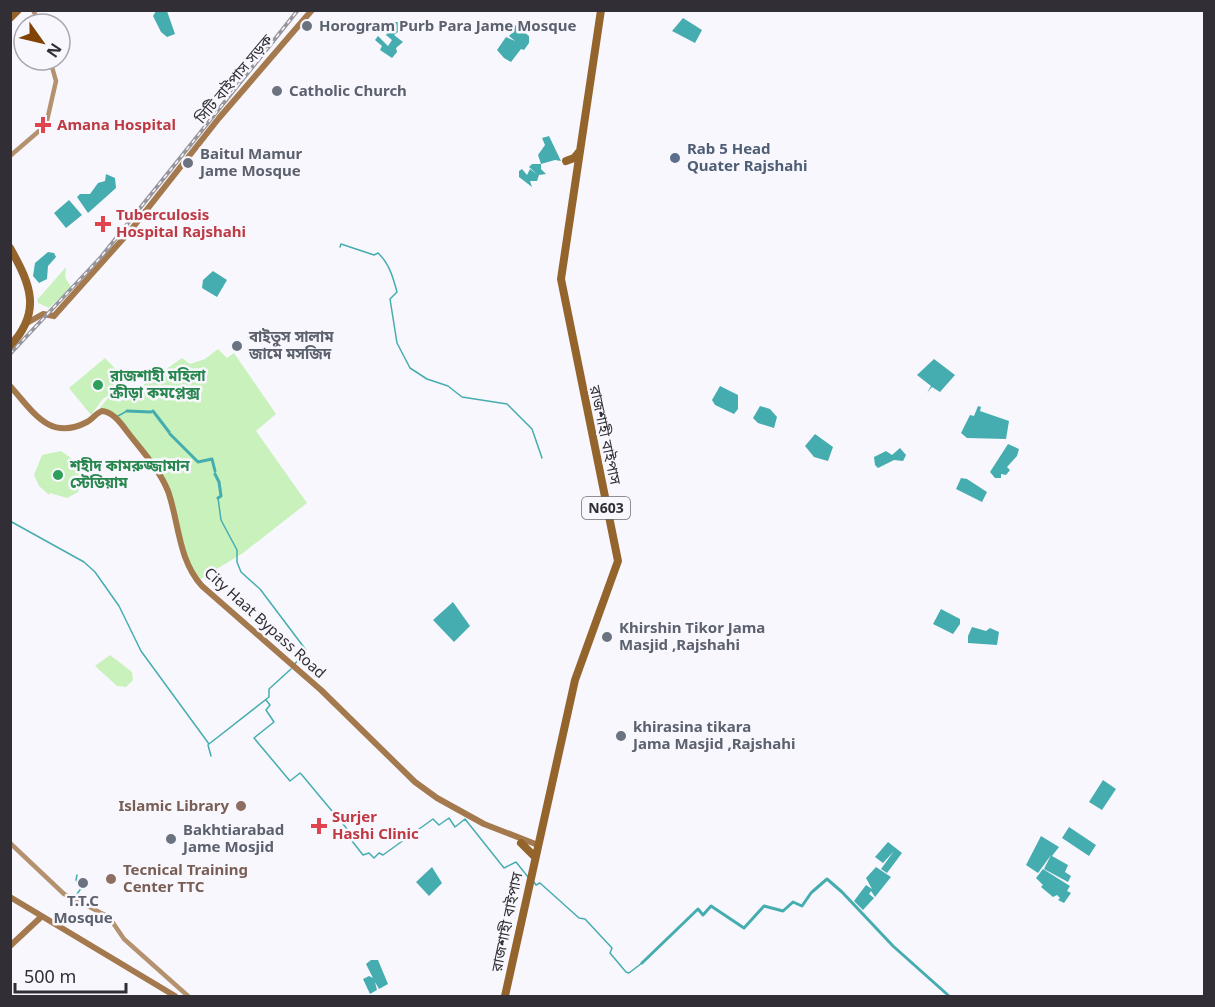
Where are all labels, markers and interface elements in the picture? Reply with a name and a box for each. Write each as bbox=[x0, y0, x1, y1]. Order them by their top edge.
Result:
north arrow bbox=[12, 12, 72, 72]
place label: Horogram Purb Para Jame Mosque bbox=[319, 15, 576, 35]
marker: Horogram Purb Para Jame Mosque bbox=[300, 19, 314, 33]
street label: সিটি বাইপাস সড়ক bbox=[189, 29, 277, 128]
text: N bbox=[42, 39, 67, 62]
place label: Catholic Church bbox=[289, 80, 407, 100]
marker: Catholic Church bbox=[270, 84, 284, 98]
place label: Amana Hospital bbox=[57, 114, 176, 134]
marker: Amana Hospital bbox=[34, 116, 52, 134]
place label: Rab 5 Head Quater Rajshahi bbox=[687, 138, 807, 175]
place label: Baitul Mamur Jame Mosque bbox=[198, 143, 303, 180]
marker: Rab 5 Head Quater Rajshahi bbox=[668, 151, 682, 165]
marker: Baitul Mamur Jame Mosque bbox=[181, 156, 195, 170]
place label: Tuberculosis Hospital Rajshahi bbox=[116, 204, 246, 241]
marker: Tuberculosis Hospital Rajshahi bbox=[94, 215, 112, 233]
place label: বাইতুস সালাম জামে মসজিদ bbox=[248, 326, 334, 363]
marker: বাইতুস সালাম জামে মসজিদ bbox=[230, 339, 244, 353]
place label: রাজশাহী মহিলা ক্রীড়া কমপ্লেক্স bbox=[109, 365, 206, 402]
marker: রাজশাহী মহিলা ক্রীড়া কমপ্লেক্স bbox=[91, 378, 105, 392]
street label: রাজশাহী বাইপাস bbox=[585, 382, 626, 487]
place label: শহীদ কামরুজ্জামান স্টেডিয়াম bbox=[69, 455, 190, 492]
marker: শহীদ কামরুজ্জামান স্টেডিয়াম bbox=[51, 468, 65, 482]
road number: N603 bbox=[582, 497, 630, 519]
street label: City Haat Bypass Road bbox=[201, 562, 331, 682]
place label: Khirshin Tikor Jama Masjid ,Rajshahi bbox=[619, 617, 765, 654]
marker: Khirshin Tikor Jama Masjid ,Rajshahi bbox=[600, 630, 614, 644]
place label: khirasina tikara Jama Masjid ,Rajshahi bbox=[631, 716, 796, 753]
marker: khirasina tikara Jama Masjid ,Rajshahi bbox=[614, 729, 628, 743]
place label: Islamic Library bbox=[118, 795, 229, 815]
marker: Islamic Library bbox=[234, 799, 248, 813]
place label: Surjer Hashi Clinic bbox=[332, 806, 419, 843]
marker: Surjer Hashi Clinic bbox=[310, 817, 328, 835]
place label: Bakhtiarabad Jame Mosjid bbox=[181, 819, 284, 856]
marker: Bakhtiarabad Jame Mosjid bbox=[164, 832, 178, 846]
place label: Tecnical Training Center TTC bbox=[123, 859, 248, 896]
street label: রাজশাহী বাইপাস bbox=[486, 870, 526, 974]
marker: Tecnical Training Center TTC bbox=[104, 872, 118, 886]
marker: T.T.C Mosque bbox=[76, 876, 90, 890]
place label: T.T.C Mosque bbox=[53, 890, 113, 927]
scale bar bbox=[15, 956, 126, 994]
text: 500 m bbox=[24, 964, 76, 988]

